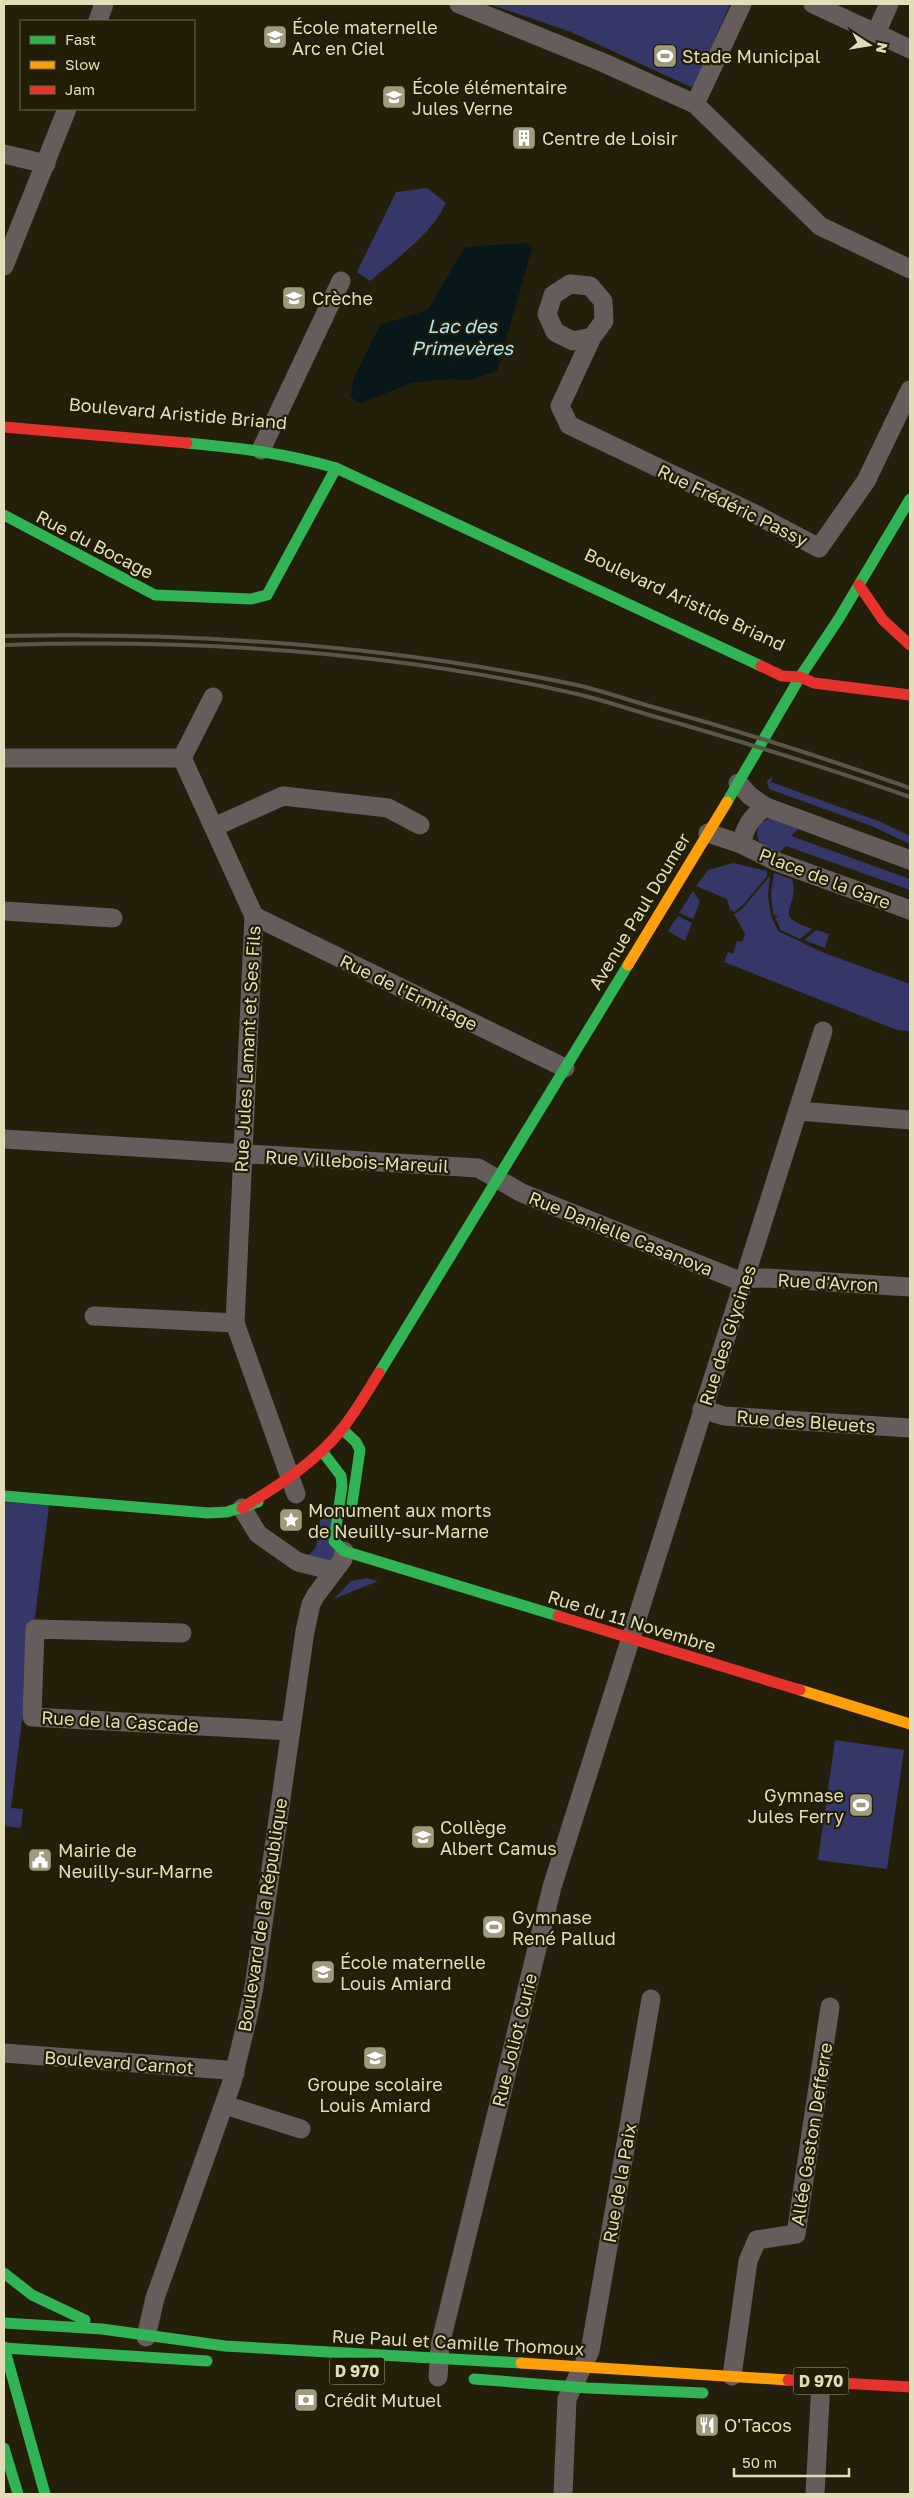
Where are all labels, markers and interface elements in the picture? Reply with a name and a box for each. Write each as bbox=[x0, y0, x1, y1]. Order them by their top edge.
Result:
place label: École maternelle Arc en Ciel bbox=[292, 16, 438, 59]
legend bbox=[20, 20, 195, 110]
north arrow bbox=[844, 20, 894, 70]
school or university icon: École maternelle Arc en Ciel bbox=[262, 24, 288, 50]
text: Fast bbox=[65, 30, 96, 48]
text: N bbox=[873, 41, 892, 55]
sports icon: Stade Municipal bbox=[652, 43, 678, 69]
place label: Stade Municipal bbox=[682, 45, 821, 67]
text: Slow bbox=[65, 55, 100, 73]
place label: École élémentaire Jules Verne bbox=[412, 76, 567, 119]
text: Jam bbox=[65, 80, 95, 98]
school or university icon: École élémentaire Jules Verne bbox=[381, 84, 407, 110]
building icon: Centre de Loisir bbox=[511, 125, 537, 151]
place label: Centre de Loisir bbox=[542, 127, 678, 149]
school or university icon: Crèche bbox=[281, 285, 307, 311]
place label: Crèche bbox=[312, 287, 373, 309]
water label: Lac des Primevères bbox=[411, 314, 514, 359]
street label: Boulevard Aristide Briand bbox=[68, 392, 288, 434]
street label: Rue Frédéric Passy bbox=[654, 459, 812, 551]
street label: Rue du Bocage bbox=[33, 505, 157, 583]
street label: Boulevard Aristide Briand bbox=[581, 543, 789, 655]
street label: Avenue Paul Doumer bbox=[584, 829, 694, 993]
street label: Place de la Gare bbox=[756, 843, 894, 913]
street label: Rue Jules Lamant et Ses Fils bbox=[230, 925, 264, 1173]
street label: Rue de l'Ermitage bbox=[337, 949, 481, 1035]
street label: Rue Villebois-Mareuil bbox=[265, 1145, 450, 1177]
street label: Rue Danielle Casanova bbox=[526, 1186, 716, 1280]
street label: Rue des Glycines bbox=[694, 1262, 760, 1408]
street label: Rue d'Avron bbox=[777, 1268, 879, 1296]
street label: Rue des Bleuets bbox=[736, 1405, 876, 1437]
place label: Monument aux morts de Neuilly-sur-Marne bbox=[308, 1499, 492, 1542]
place icon: Monument aux morts de Neuilly-sur-Marne bbox=[278, 1507, 304, 1533]
street label: Rue du 11 Novembre bbox=[545, 1585, 719, 1657]
street label: Rue de la Cascade bbox=[41, 1706, 199, 1736]
place label: Gymnase Jules Ferry bbox=[747, 1784, 844, 1827]
sports icon: Gymnase Jules Ferry bbox=[848, 1792, 874, 1818]
street label: Boulevard de la République bbox=[233, 1796, 291, 2034]
place label: Collège Albert Camus bbox=[440, 1816, 557, 1859]
school or university icon: Collège Albert Camus bbox=[410, 1824, 436, 1850]
place label: Mairie de Neuilly-sur-Marne bbox=[58, 1839, 213, 1882]
public building icon: Mairie de Neuilly-sur-Marne bbox=[27, 1847, 53, 1873]
place label: Gymnase René Pallud bbox=[512, 1906, 616, 1949]
sports icon: Gymnase René Pallud bbox=[481, 1914, 507, 1940]
place label: École maternelle Louis Amiard bbox=[340, 1951, 486, 1994]
school or university icon: École maternelle Louis Amiard bbox=[310, 1959, 336, 1985]
street label: Rue Joliot Curie bbox=[487, 1971, 541, 2109]
street label: Allée Gaston Defferre bbox=[786, 2041, 836, 2227]
school or university icon: Groupe scolaire Louis Amiard bbox=[362, 2045, 388, 2071]
street label: Boulevard Carnot bbox=[43, 2046, 195, 2078]
place label: Groupe scolaire Louis Amiard bbox=[307, 2073, 443, 2116]
street label: Rue de la Paix bbox=[598, 2122, 640, 2244]
street label: Rue Paul et Camille Thomoux bbox=[331, 2324, 585, 2360]
road number: D 970 bbox=[330, 2358, 384, 2384]
road number: D 970 bbox=[794, 2368, 848, 2394]
bank icon: Crédit Mutuel bbox=[293, 2387, 319, 2413]
place label: Crédit Mutuel bbox=[324, 2389, 442, 2411]
restaurant icon: O'Tacos bbox=[694, 2412, 720, 2438]
place label: O'Tacos bbox=[724, 2414, 792, 2436]
scale bar bbox=[734, 2446, 849, 2478]
text: 50 m bbox=[742, 2453, 777, 2471]

